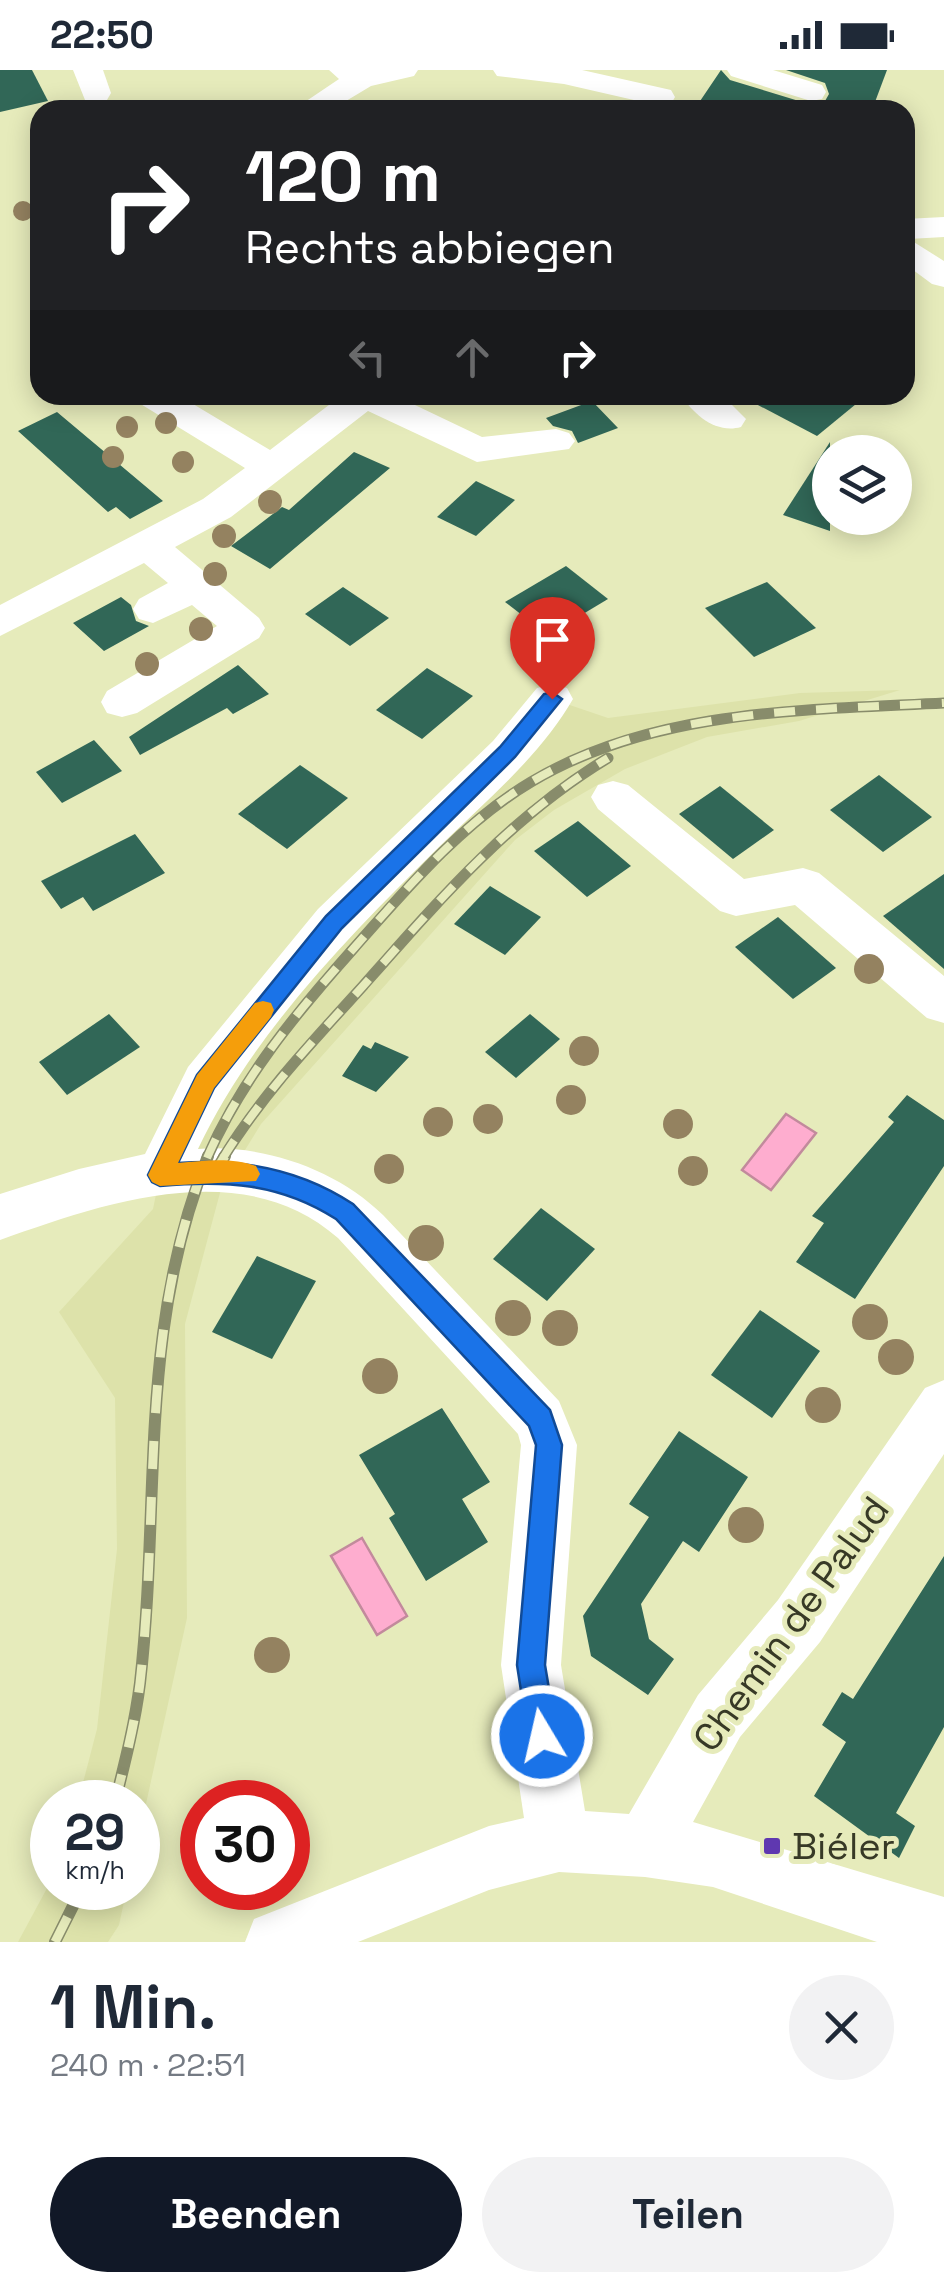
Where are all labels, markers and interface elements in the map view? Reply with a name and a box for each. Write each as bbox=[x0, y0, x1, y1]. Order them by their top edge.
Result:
text: 22:50 bbox=[50, 11, 154, 59]
text: 120 m bbox=[245, 132, 441, 221]
icon: right bbox=[80, 140, 210, 270]
text: Rechts abbiegen bbox=[245, 219, 615, 276]
icon: left bbox=[340, 330, 395, 385]
icon: ahead bbox=[445, 330, 500, 385]
icon: right bbox=[550, 330, 605, 385]
map controls bbox=[812, 435, 912, 535]
button: layers bbox=[812, 435, 912, 535]
pin bbox=[510, 597, 595, 700]
icon: arrive bbox=[525, 612, 580, 667]
street label: Chemin de Palud bbox=[682, 1487, 900, 1761]
position arrow bbox=[490, 1684, 594, 1788]
speed limit sign: 30 bbox=[180, 1780, 310, 1910]
text: 29 bbox=[65, 1801, 125, 1865]
place label: Biéler bbox=[792, 1822, 895, 1870]
marker: Biéler bbox=[761, 1835, 783, 1857]
text: km/h bbox=[65, 1854, 125, 1886]
text: 1 Min. bbox=[50, 1969, 216, 2046]
button: close bbox=[789, 1975, 894, 2080]
text: 240 m · 22:51 bbox=[50, 2045, 246, 2085]
button: Beenden bbox=[50, 2157, 462, 2272]
button: Teilen bbox=[482, 2157, 894, 2272]

